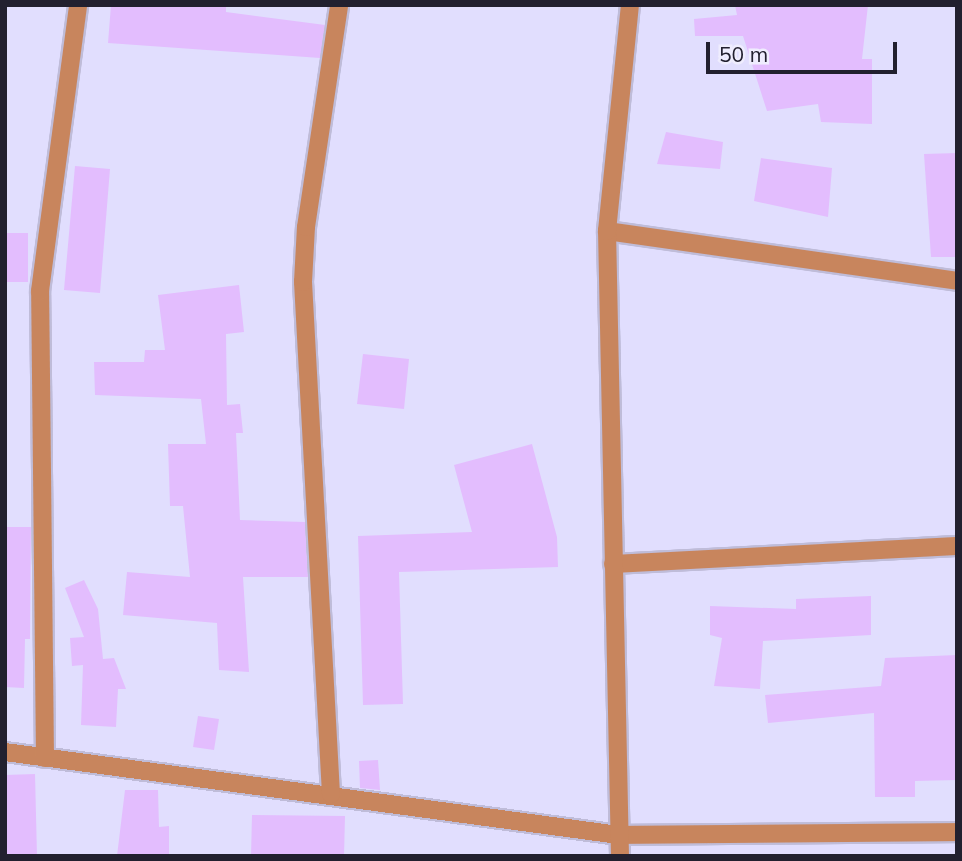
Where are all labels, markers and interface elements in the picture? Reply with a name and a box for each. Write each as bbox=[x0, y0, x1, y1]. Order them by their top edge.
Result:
scale bar bbox=[710, 28, 901, 72]
text: 50 m bbox=[719, 41, 768, 67]

